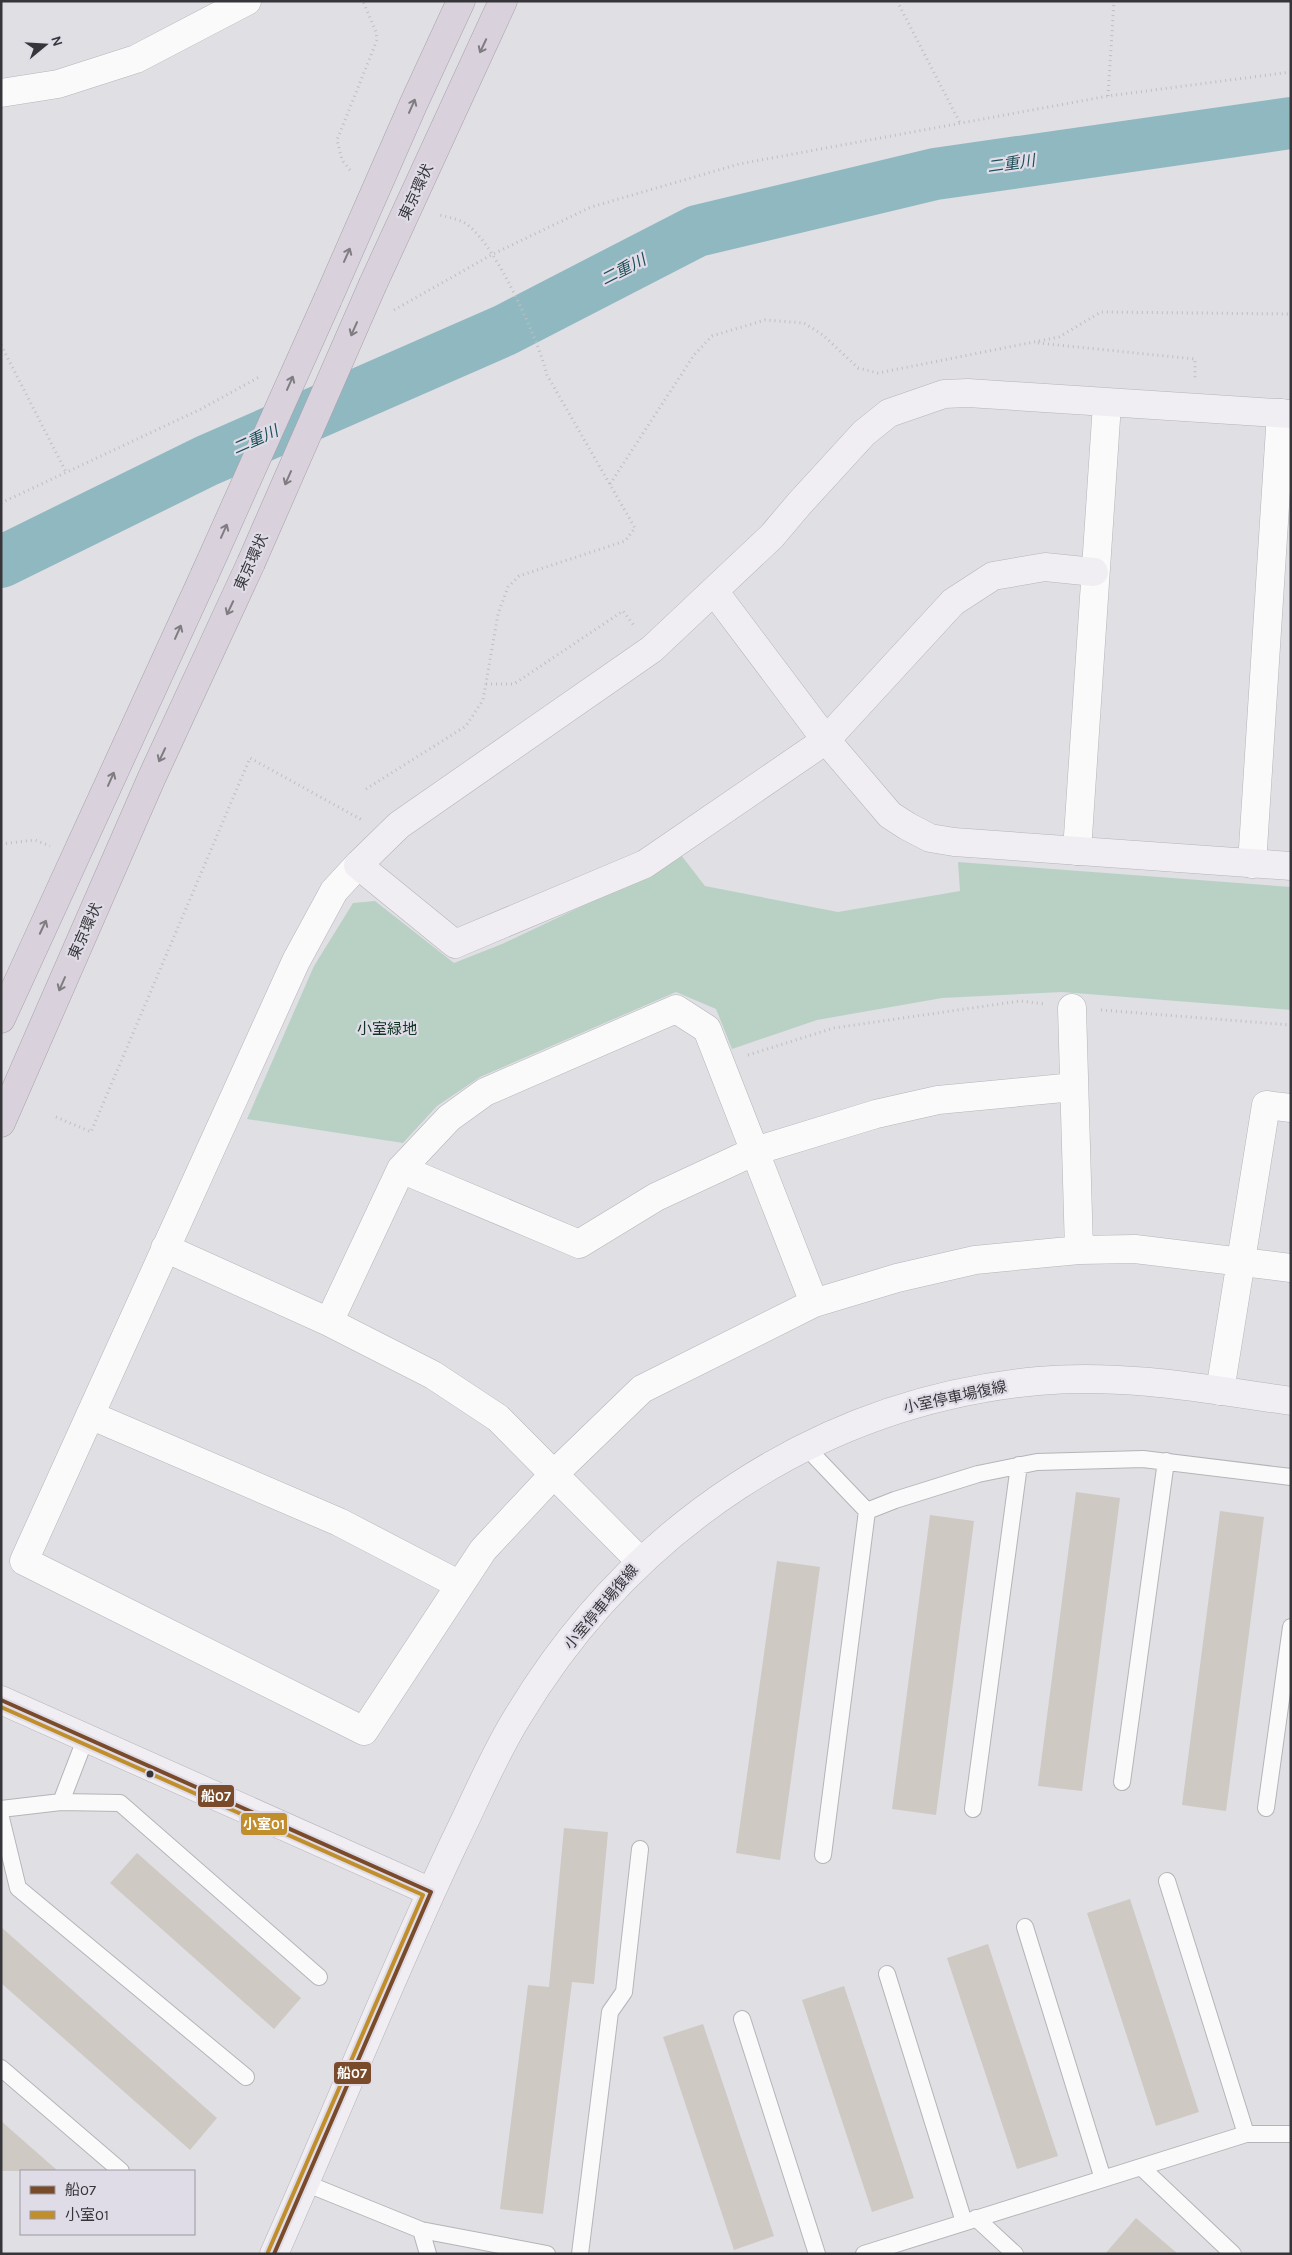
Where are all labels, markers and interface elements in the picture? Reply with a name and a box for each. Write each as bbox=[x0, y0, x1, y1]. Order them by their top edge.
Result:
north arrow bbox=[20, 20, 70, 70]
text: N bbox=[47, 34, 67, 49]
one-way arrow bbox=[477, 38, 487, 53]
one-way arrow bbox=[408, 99, 418, 114]
water label: 二重川 bbox=[986, 150, 1038, 176]
street label: 東京環状 bbox=[395, 161, 437, 223]
one-way arrow bbox=[343, 248, 353, 263]
water label: 二重川 bbox=[598, 249, 651, 289]
one-way arrow bbox=[348, 321, 358, 336]
one-way arrow bbox=[286, 376, 296, 391]
water label: 二重川 bbox=[229, 420, 283, 458]
one-way arrow bbox=[283, 470, 293, 485]
one-way arrow bbox=[219, 524, 229, 539]
street label: 東京環状 bbox=[231, 531, 271, 593]
one-way arrow bbox=[225, 600, 235, 615]
one-way arrow bbox=[174, 624, 184, 639]
one-way arrow bbox=[157, 747, 166, 762]
one-way arrow bbox=[107, 772, 116, 787]
street label: 東京環状 bbox=[65, 900, 105, 962]
one-way arrow bbox=[39, 920, 49, 935]
one-way arrow bbox=[56, 976, 66, 991]
park label: 小室緑地 bbox=[357, 1020, 417, 1038]
street label: 小室停車場復線 bbox=[902, 1377, 1008, 1417]
street label: 小室停車場復線 bbox=[560, 1561, 642, 1653]
unlabelled marker bbox=[145, 1769, 155, 1779]
line badge: 船07 bbox=[197, 1784, 235, 1808]
text: 船07 bbox=[201, 1788, 231, 1805]
line badge: 小室01 bbox=[240, 1812, 288, 1836]
text: 小室01 bbox=[243, 1816, 285, 1833]
line badge: 船07 bbox=[333, 2061, 372, 2085]
text: 船07 bbox=[337, 2065, 367, 2082]
legend bbox=[20, 2170, 195, 2235]
text: 船07 bbox=[65, 2181, 96, 2199]
text: 小室01 bbox=[65, 2206, 109, 2224]

